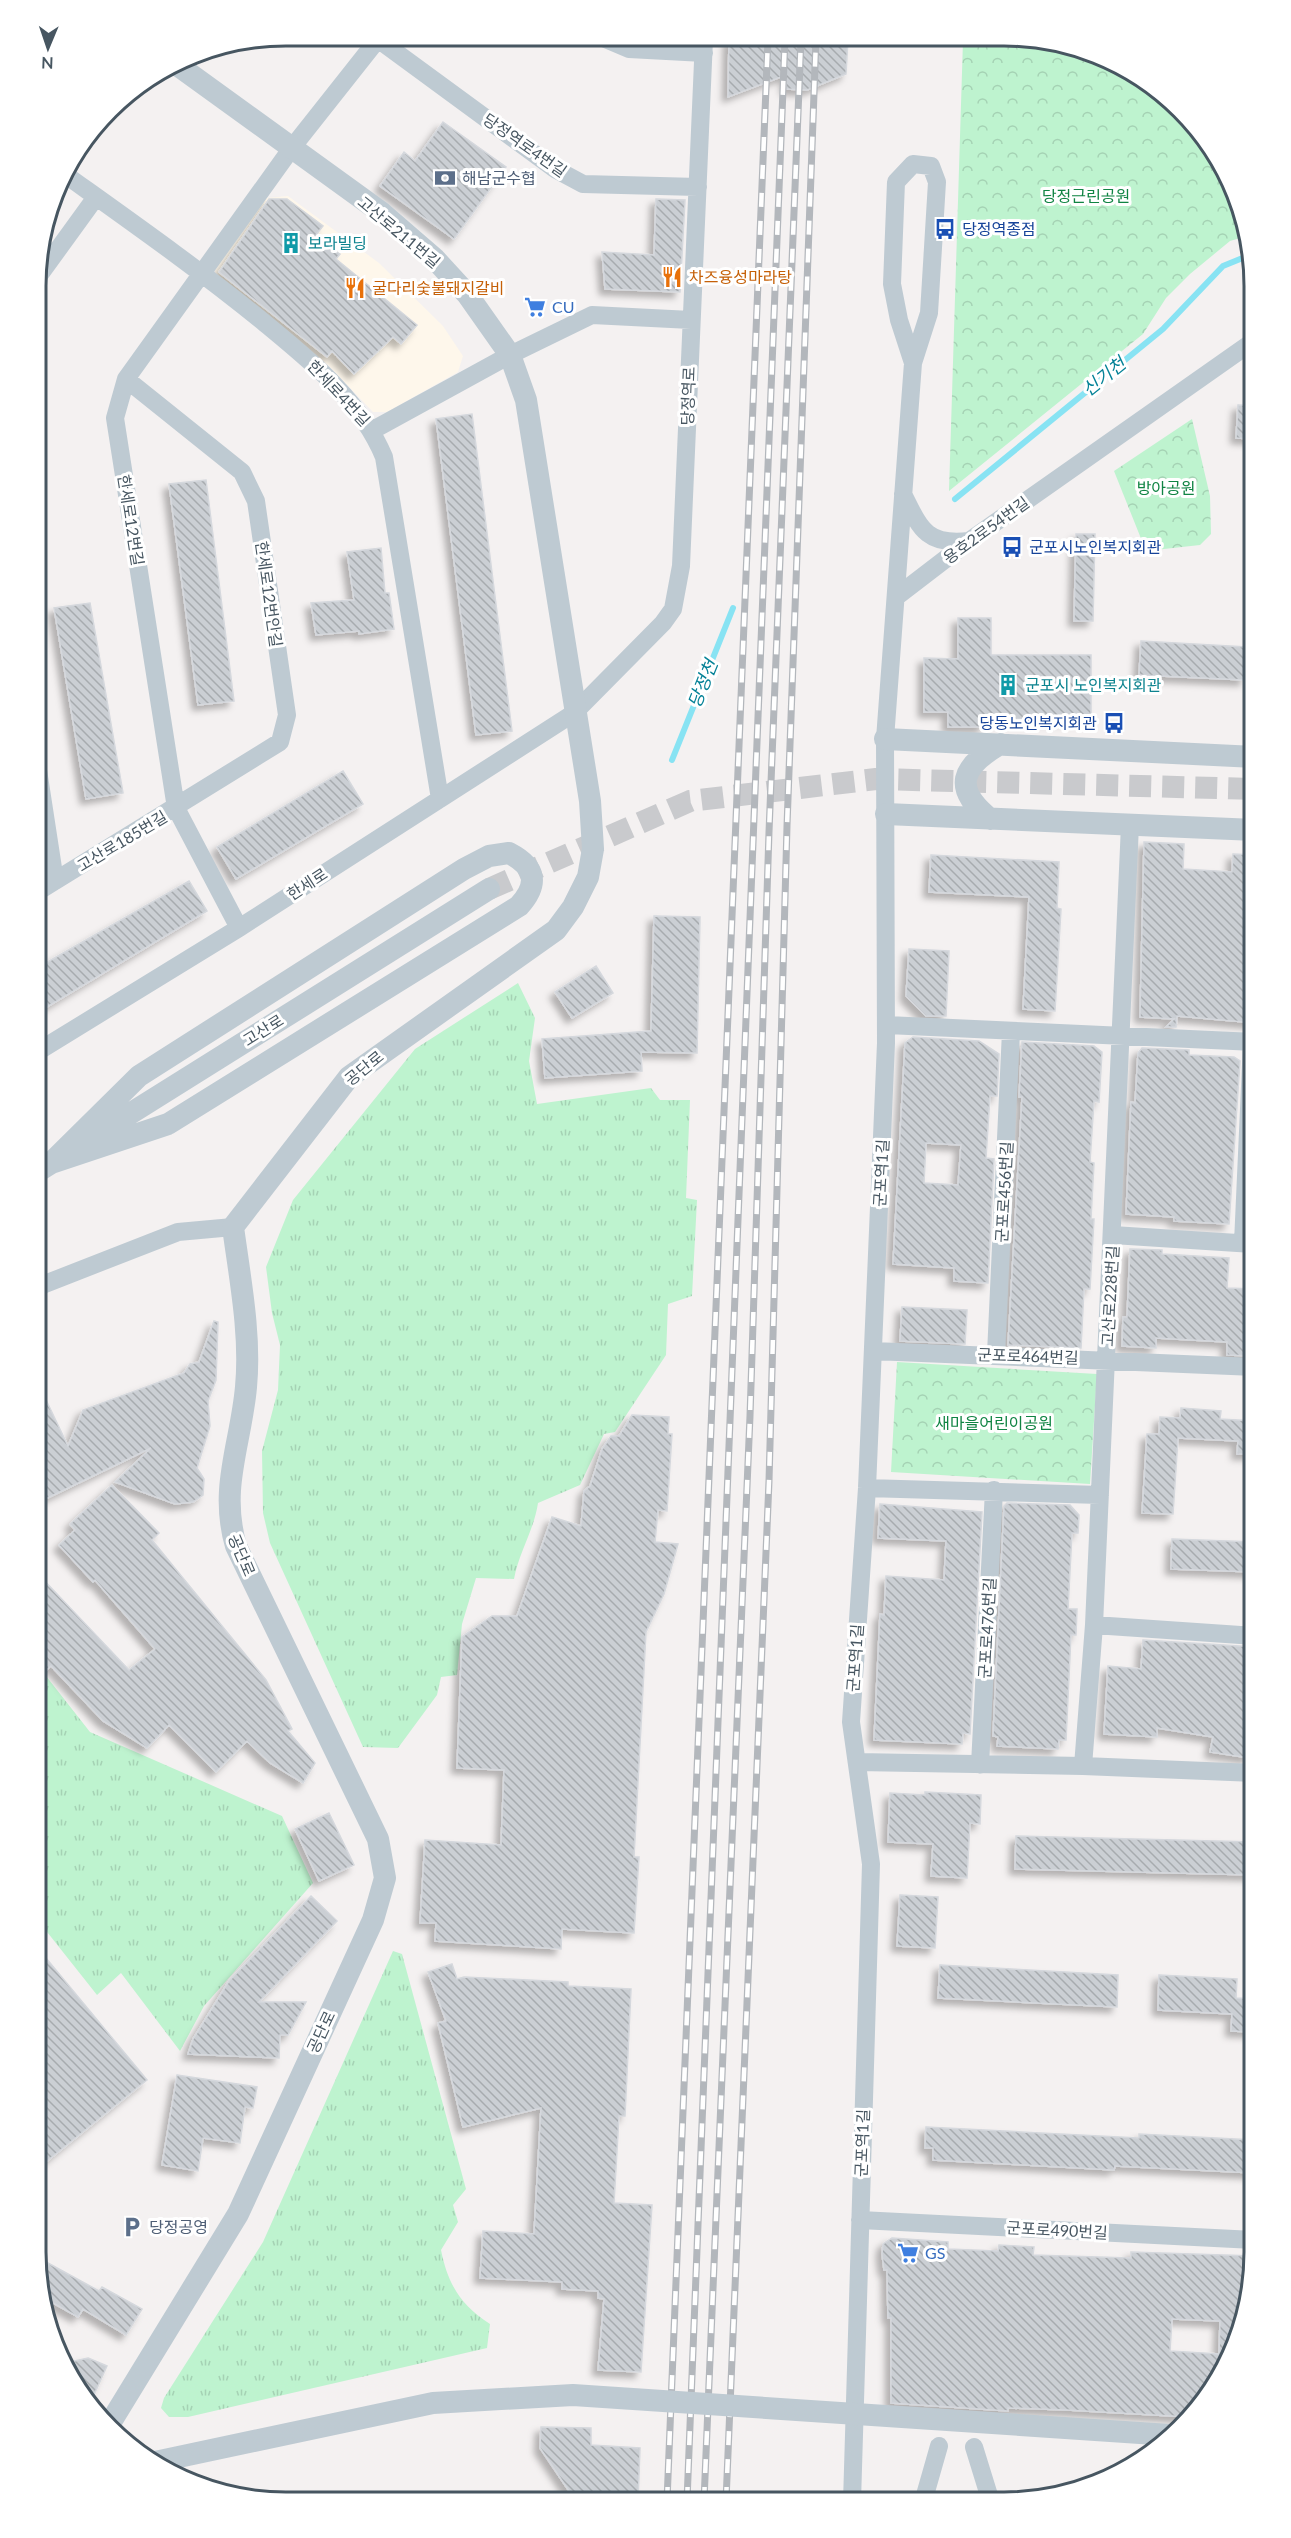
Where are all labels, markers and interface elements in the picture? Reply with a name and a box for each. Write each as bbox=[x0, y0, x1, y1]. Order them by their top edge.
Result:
north arrow bbox=[18, 18, 78, 78]
text: N bbox=[41, 54, 54, 73]
street label: 당정역로4번길 bbox=[480, 109, 571, 180]
bank icon: 해남군수협 bbox=[433, 166, 457, 190]
place label: 해남군수협 bbox=[462, 168, 536, 187]
park label: 당정근린공원 bbox=[1042, 186, 1130, 205]
street label: 고산로211번길 bbox=[354, 192, 444, 272]
bus stop icon: 당정역종점 bbox=[933, 217, 957, 241]
place label: 당정역종점 bbox=[962, 219, 1036, 238]
building icon: 보라빌딩 bbox=[279, 231, 303, 255]
place label: 보라빌딩 bbox=[308, 233, 367, 252]
restaurant icon: 차즈융성마라탕 bbox=[660, 265, 684, 289]
place label: 차즈융성마라탕 bbox=[689, 267, 792, 286]
restaurant icon: 굴다리숯불돼지갈비 bbox=[343, 276, 367, 300]
place label: 굴다리숯불돼지갈비 bbox=[372, 278, 504, 297]
supermarket icon: CU bbox=[523, 295, 547, 319]
place label: CU bbox=[552, 297, 574, 316]
water label: 신기천 bbox=[1077, 351, 1131, 400]
street label: 한세로4번길 bbox=[304, 356, 375, 429]
street label: 당정역로 bbox=[677, 366, 698, 426]
street label: 한세로12번길 bbox=[115, 473, 148, 567]
park label: 방아공원 bbox=[1137, 478, 1195, 497]
street label: 용호2로54번길 bbox=[939, 492, 1032, 567]
bus stop icon: 군포시노인복지회관 bbox=[1000, 535, 1024, 559]
place label: 군포시노인복지회관 bbox=[1029, 537, 1162, 556]
street label: 한세로12번안길 bbox=[253, 540, 286, 648]
water label: 당정천 bbox=[683, 654, 722, 711]
building icon: 군포시 노인복지회관 bbox=[996, 673, 1020, 697]
place label: 군포시 노인복지회관 bbox=[1025, 675, 1162, 694]
bus stop icon: 당동노인복지회관 bbox=[1102, 711, 1126, 735]
place label: 당동노인복지회관 bbox=[979, 713, 1097, 732]
street label: 고산로185번길 bbox=[73, 806, 170, 875]
street label: 한세로 bbox=[283, 863, 331, 904]
street label: 고산로 bbox=[239, 1010, 287, 1049]
street label: 공단로 bbox=[341, 1046, 387, 1089]
street label: 군포역1길 bbox=[869, 1138, 892, 1208]
street label: 군포로456번길 bbox=[991, 1141, 1016, 1243]
street label: 고산로228번길 bbox=[1097, 1245, 1122, 1347]
street label: 군포로464번길 bbox=[977, 1344, 1079, 1367]
park label: 새마을어린이공원 bbox=[935, 1413, 1053, 1432]
street label: 공단로 bbox=[225, 1531, 260, 1579]
street label: 군포로476번길 bbox=[974, 1577, 999, 1679]
street label: 군포역1길 bbox=[843, 1623, 866, 1693]
street label: 공단로 bbox=[303, 2008, 339, 2056]
street label: 군포역1길 bbox=[851, 2109, 872, 2177]
parking icon: 당정공영 bbox=[120, 2215, 144, 2239]
place label: 당정공영 bbox=[149, 2217, 208, 2236]
street label: 군포로490번길 bbox=[1006, 2217, 1108, 2242]
supermarket icon: GS bbox=[896, 2241, 920, 2265]
place label: GS bbox=[925, 2243, 945, 2262]

